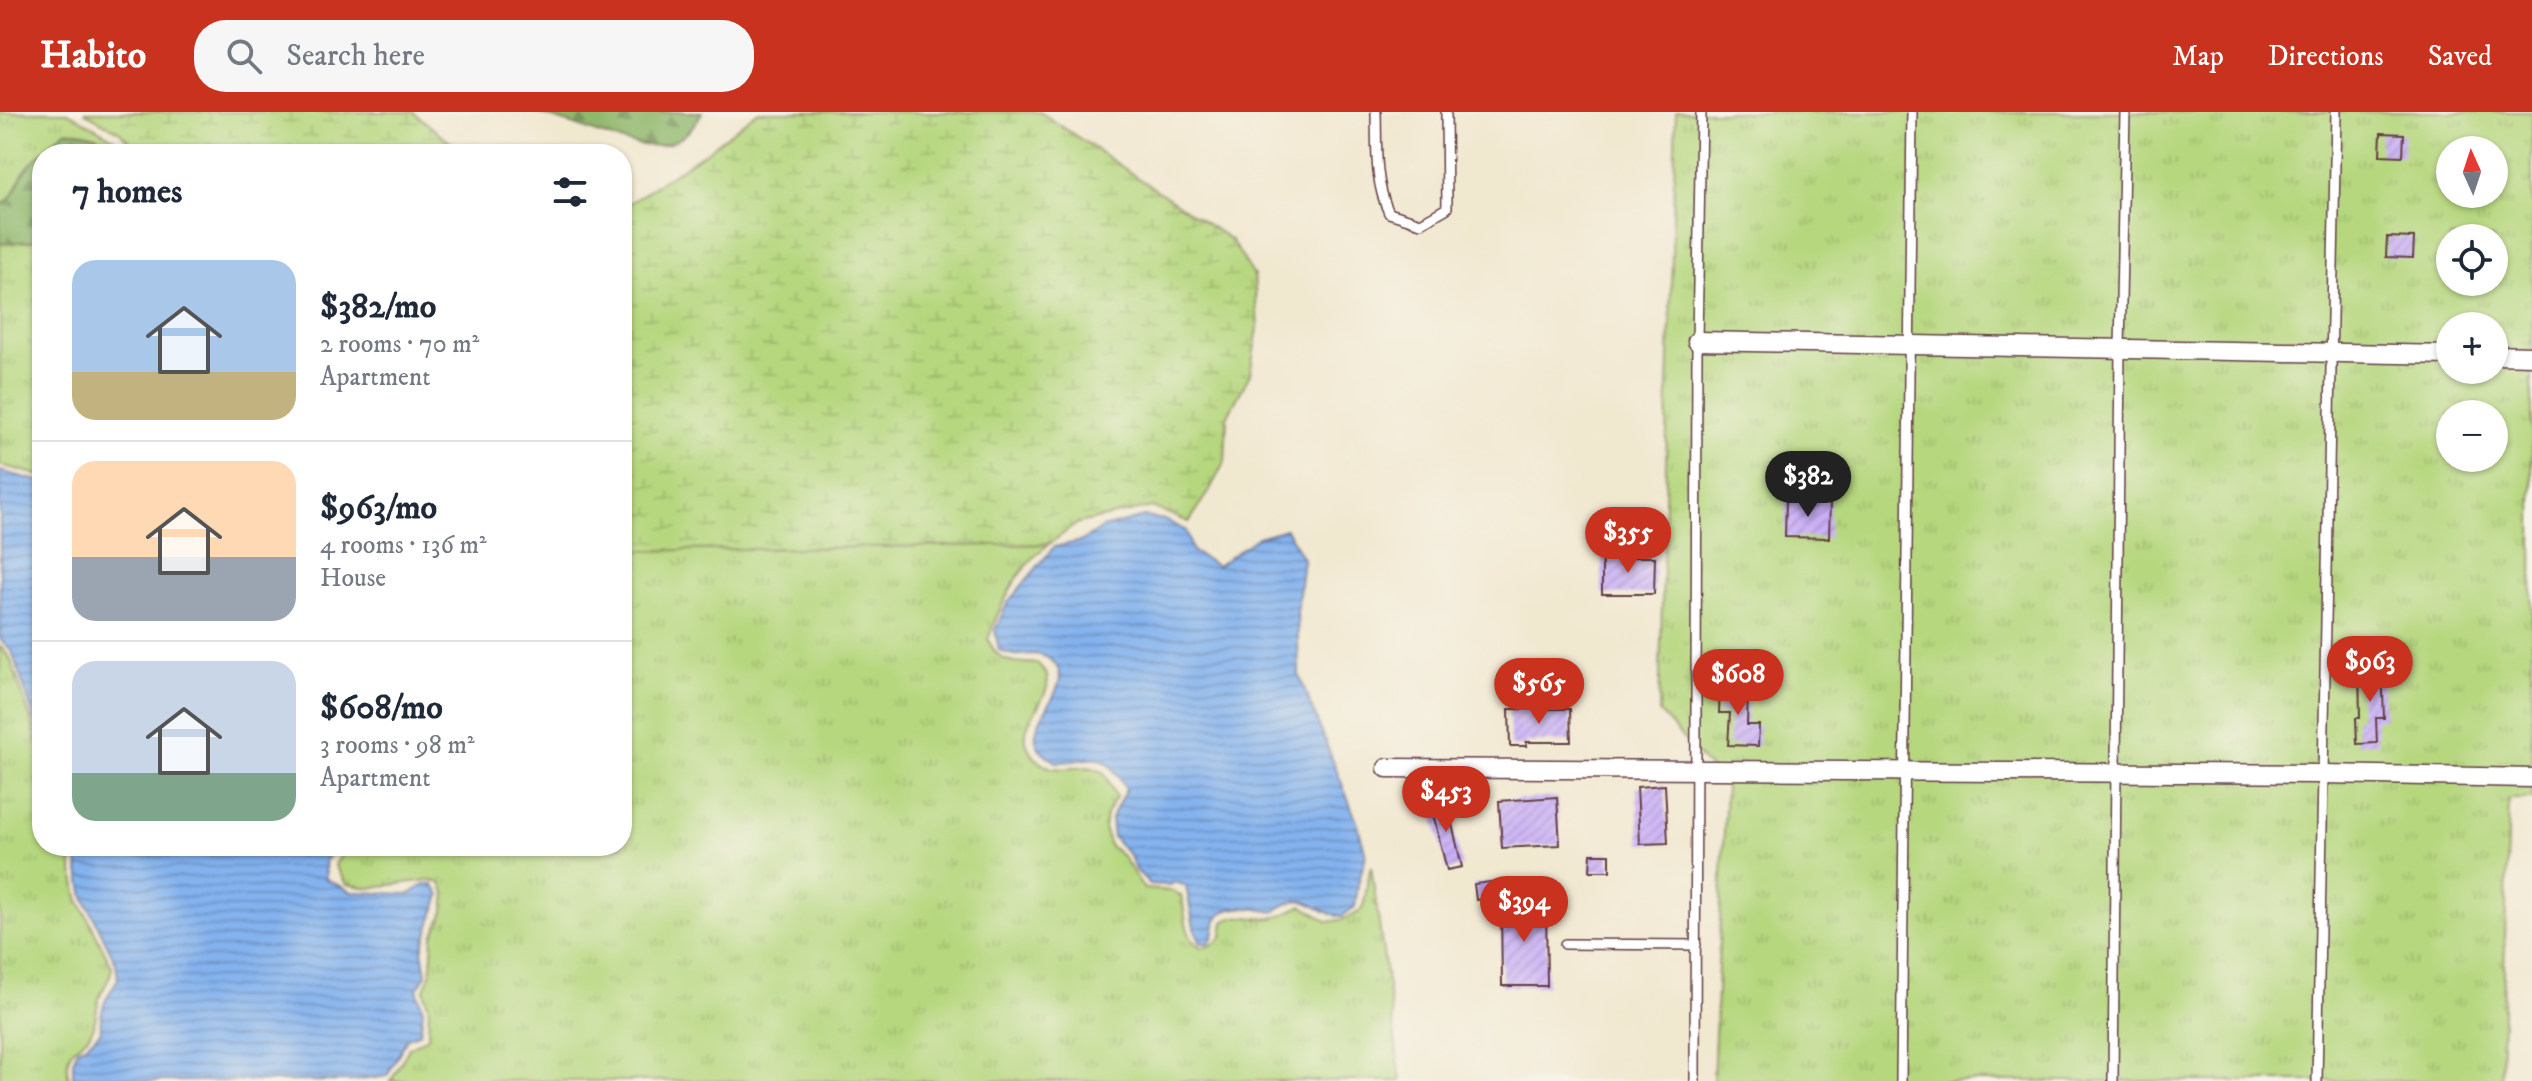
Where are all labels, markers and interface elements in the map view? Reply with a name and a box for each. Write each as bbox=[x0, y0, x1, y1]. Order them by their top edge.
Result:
search box bbox=[194, 20, 754, 92]
text: Habito bbox=[40, 32, 146, 80]
icon: search bbox=[222, 34, 266, 78]
text: Search here bbox=[286, 38, 425, 75]
text: Map bbox=[2172, 39, 2224, 74]
text: Directions bbox=[2268, 39, 2384, 74]
text: Saved bbox=[2428, 39, 2492, 74]
north arrow bbox=[2436, 136, 2508, 208]
map controls bbox=[2436, 136, 2508, 472]
icon: filters bbox=[548, 170, 592, 214]
text: 7 homes bbox=[72, 171, 182, 213]
button: locate bbox=[2436, 224, 2508, 296]
text: $382/mo bbox=[320, 286, 436, 328]
icon: home bbox=[136, 292, 232, 388]
button: + bbox=[2436, 312, 2508, 384]
text: 2 rooms · 70 m² bbox=[320, 328, 479, 361]
text: Apartment bbox=[320, 361, 431, 394]
button: − bbox=[2436, 400, 2508, 472]
pin: $382 bbox=[1761, 451, 1855, 519]
text: $382 bbox=[1783, 460, 1833, 493]
text: $963/mo bbox=[320, 487, 437, 529]
icon: home bbox=[136, 493, 232, 589]
pin: $355 bbox=[1581, 507, 1675, 575]
text: $355 bbox=[1603, 516, 1653, 549]
text: 4 rooms · 136 m² bbox=[320, 529, 487, 562]
text: House bbox=[320, 562, 386, 595]
pin: $963 bbox=[2323, 636, 2417, 704]
text: $963 bbox=[2345, 645, 2395, 678]
pin: $608 bbox=[1691, 649, 1785, 717]
pin: $565 bbox=[1492, 658, 1586, 726]
text: $608 bbox=[1711, 658, 1765, 691]
text: $565 bbox=[1512, 667, 1566, 700]
text: $608/mo bbox=[320, 687, 443, 729]
icon: home bbox=[136, 693, 232, 789]
text: 3 rooms · 98 m² bbox=[320, 729, 475, 762]
text: Apartment bbox=[320, 762, 431, 795]
pin: $453 bbox=[1399, 766, 1493, 834]
text: $453 bbox=[1420, 775, 1472, 808]
pin: $394 bbox=[1477, 876, 1571, 944]
text: $394 bbox=[1498, 885, 1550, 918]

